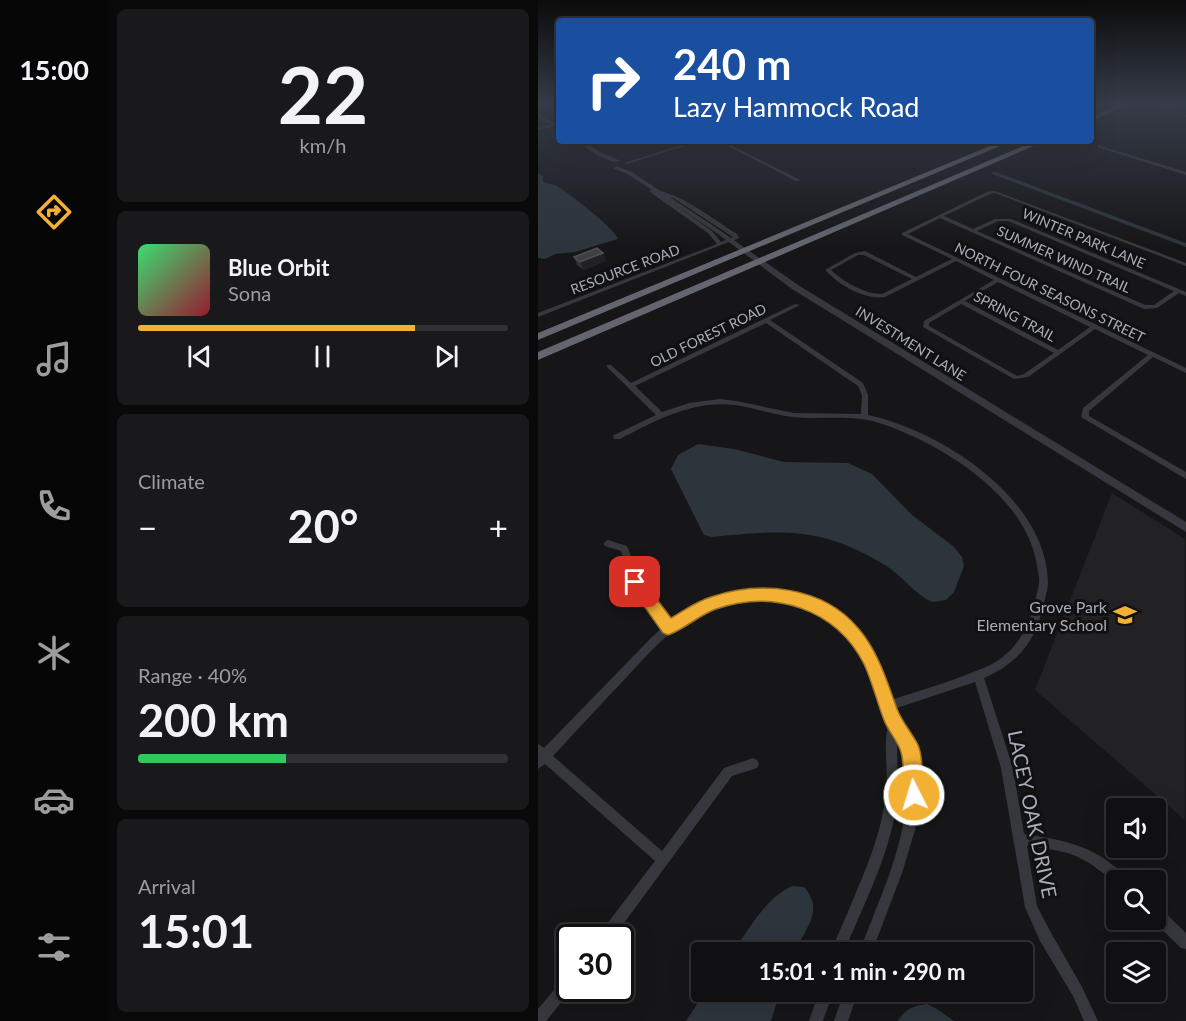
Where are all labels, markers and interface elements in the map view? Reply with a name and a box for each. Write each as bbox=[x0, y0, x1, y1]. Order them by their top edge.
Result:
text: 240 m bbox=[673, 39, 791, 89]
icon: right bbox=[574, 42, 652, 120]
text: 22 bbox=[278, 47, 368, 141]
text: 15:00 bbox=[19, 53, 89, 86]
text: Lazy Hammock Road bbox=[673, 90, 919, 123]
text: km/h bbox=[300, 133, 346, 157]
icon: directions bbox=[33, 191, 75, 233]
street label: WINTER PARK LANE bbox=[1020, 204, 1148, 272]
street label: SUMMER WIND TRAIL bbox=[994, 222, 1134, 296]
street label: NORTH FOUR SEASONS STREET bbox=[952, 238, 1149, 346]
street label: RESOURCE ROAD bbox=[568, 240, 682, 298]
text: Blue Orbit bbox=[228, 254, 329, 281]
text: Sona bbox=[228, 281, 271, 305]
street label: SPRING TRAIL bbox=[971, 287, 1059, 345]
street label: OLD FOREST ROAD bbox=[647, 299, 769, 371]
street label: INVESTMENT LANE bbox=[853, 302, 969, 384]
icon: music bbox=[33, 338, 75, 380]
icon: previous bbox=[183, 340, 216, 373]
icon: pause bbox=[306, 340, 339, 373]
icon: next bbox=[430, 340, 463, 373]
text: Climate bbox=[138, 469, 205, 493]
icon: phone bbox=[33, 485, 75, 527]
text: 20° bbox=[288, 499, 358, 553]
text: − bbox=[138, 507, 157, 547]
text: + bbox=[489, 507, 508, 547]
pin bbox=[609, 556, 660, 607]
icon: arrive bbox=[618, 565, 651, 598]
place label: Grove Park Elementary School bbox=[977, 597, 1108, 634]
school or university icon: Grove Park Elementary School bbox=[1112, 602, 1138, 628]
icon: climate bbox=[33, 632, 75, 674]
text: Range · 40% bbox=[138, 663, 247, 687]
text: 200 km bbox=[138, 693, 289, 747]
street label: LACEY OAK DRIVE bbox=[1003, 728, 1063, 900]
position arrow bbox=[882, 763, 946, 827]
icon: car bbox=[33, 779, 75, 821]
map controls bbox=[1106, 798, 1166, 1002]
button: sound bbox=[1106, 798, 1166, 858]
button: search bbox=[1106, 870, 1166, 930]
text: Arrival bbox=[138, 874, 196, 898]
text: 15:01 bbox=[138, 904, 254, 958]
speed limit sign: 30 bbox=[556, 924, 634, 1002]
icon: filters bbox=[33, 926, 75, 968]
button: layers bbox=[1106, 942, 1166, 1002]
text: 15:01 · 1 min · 290 m bbox=[759, 958, 965, 985]

